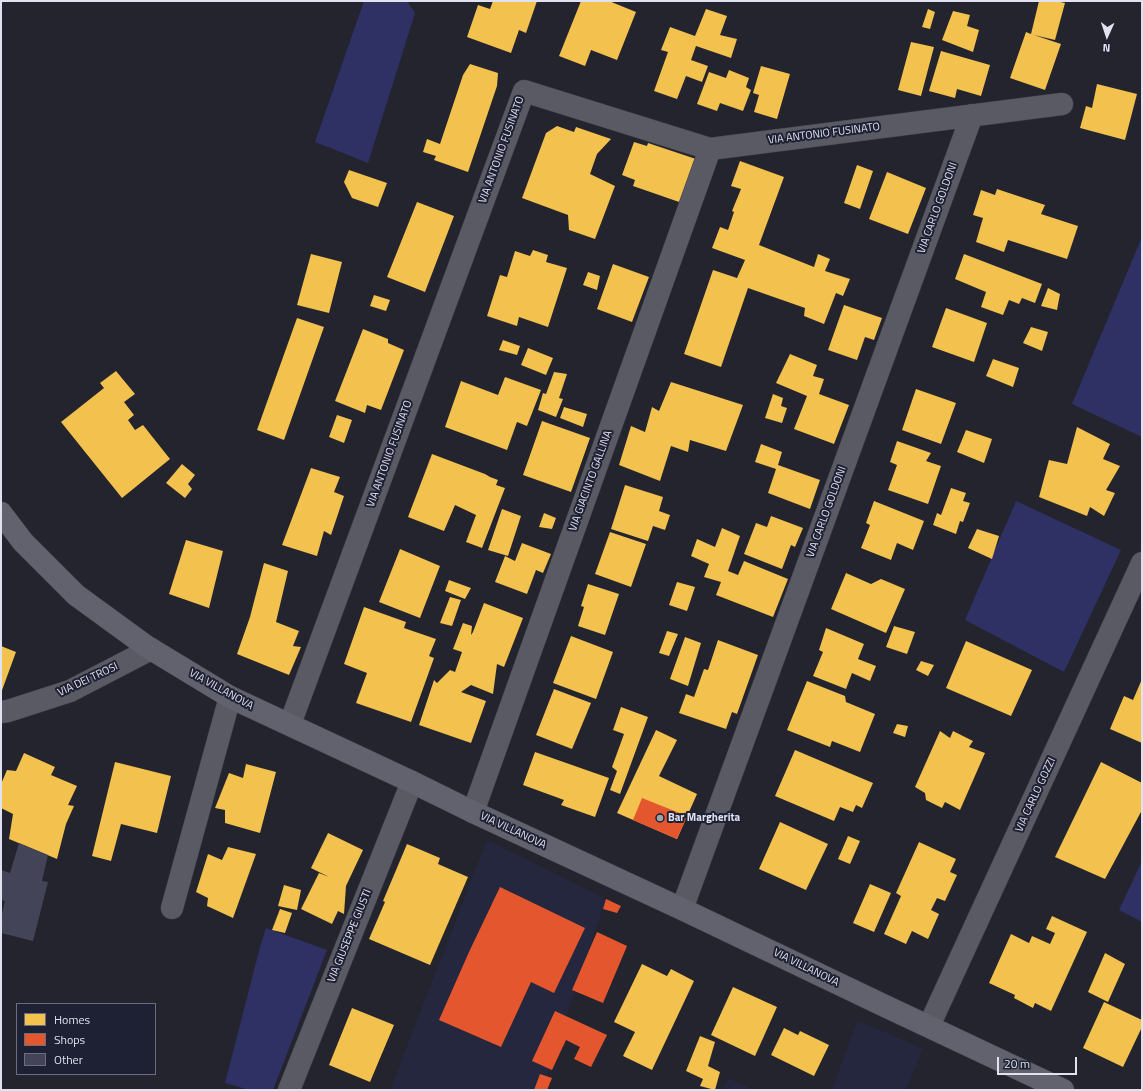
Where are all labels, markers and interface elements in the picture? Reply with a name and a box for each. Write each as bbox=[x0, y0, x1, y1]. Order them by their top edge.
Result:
north arrow bbox=[1087, 16, 1127, 56]
text: N bbox=[1102, 40, 1111, 56]
street label: VIA ANTONIO FUSINATO bbox=[477, 95, 527, 205]
street label: VIA ANTONIO FUSINATO bbox=[767, 121, 881, 147]
street label: VIA CARLO GOLDONI bbox=[915, 161, 961, 255]
street label: VIA ANTONIO FUSINATO bbox=[365, 399, 415, 509]
street label: VIA GIACINTO GALLINA bbox=[567, 429, 615, 533]
street label: VIA CARLO GOLDONI bbox=[804, 465, 850, 559]
street label: VIA DEI TROSI bbox=[56, 660, 120, 700]
street label: VIA VILLANOVA bbox=[187, 667, 255, 713]
street label: VIA CARLO GOZZI bbox=[1013, 756, 1059, 834]
street label: VIA VILLANOVA bbox=[478, 810, 548, 852]
place label: Bar Margherita bbox=[668, 811, 740, 825]
marker: Bar Margherita bbox=[655, 813, 665, 823]
street label: VIA GIUSEPPE GIUSTI bbox=[325, 888, 375, 984]
street label: VIA VILLANOVA bbox=[771, 946, 841, 990]
legend bbox=[16, 1003, 156, 1075]
text: Homes bbox=[54, 1010, 90, 1029]
text: Shops bbox=[54, 1030, 85, 1049]
scale bar bbox=[999, 1049, 1079, 1075]
text: Other bbox=[54, 1050, 83, 1069]
text: 20 m bbox=[1004, 1054, 1030, 1073]

